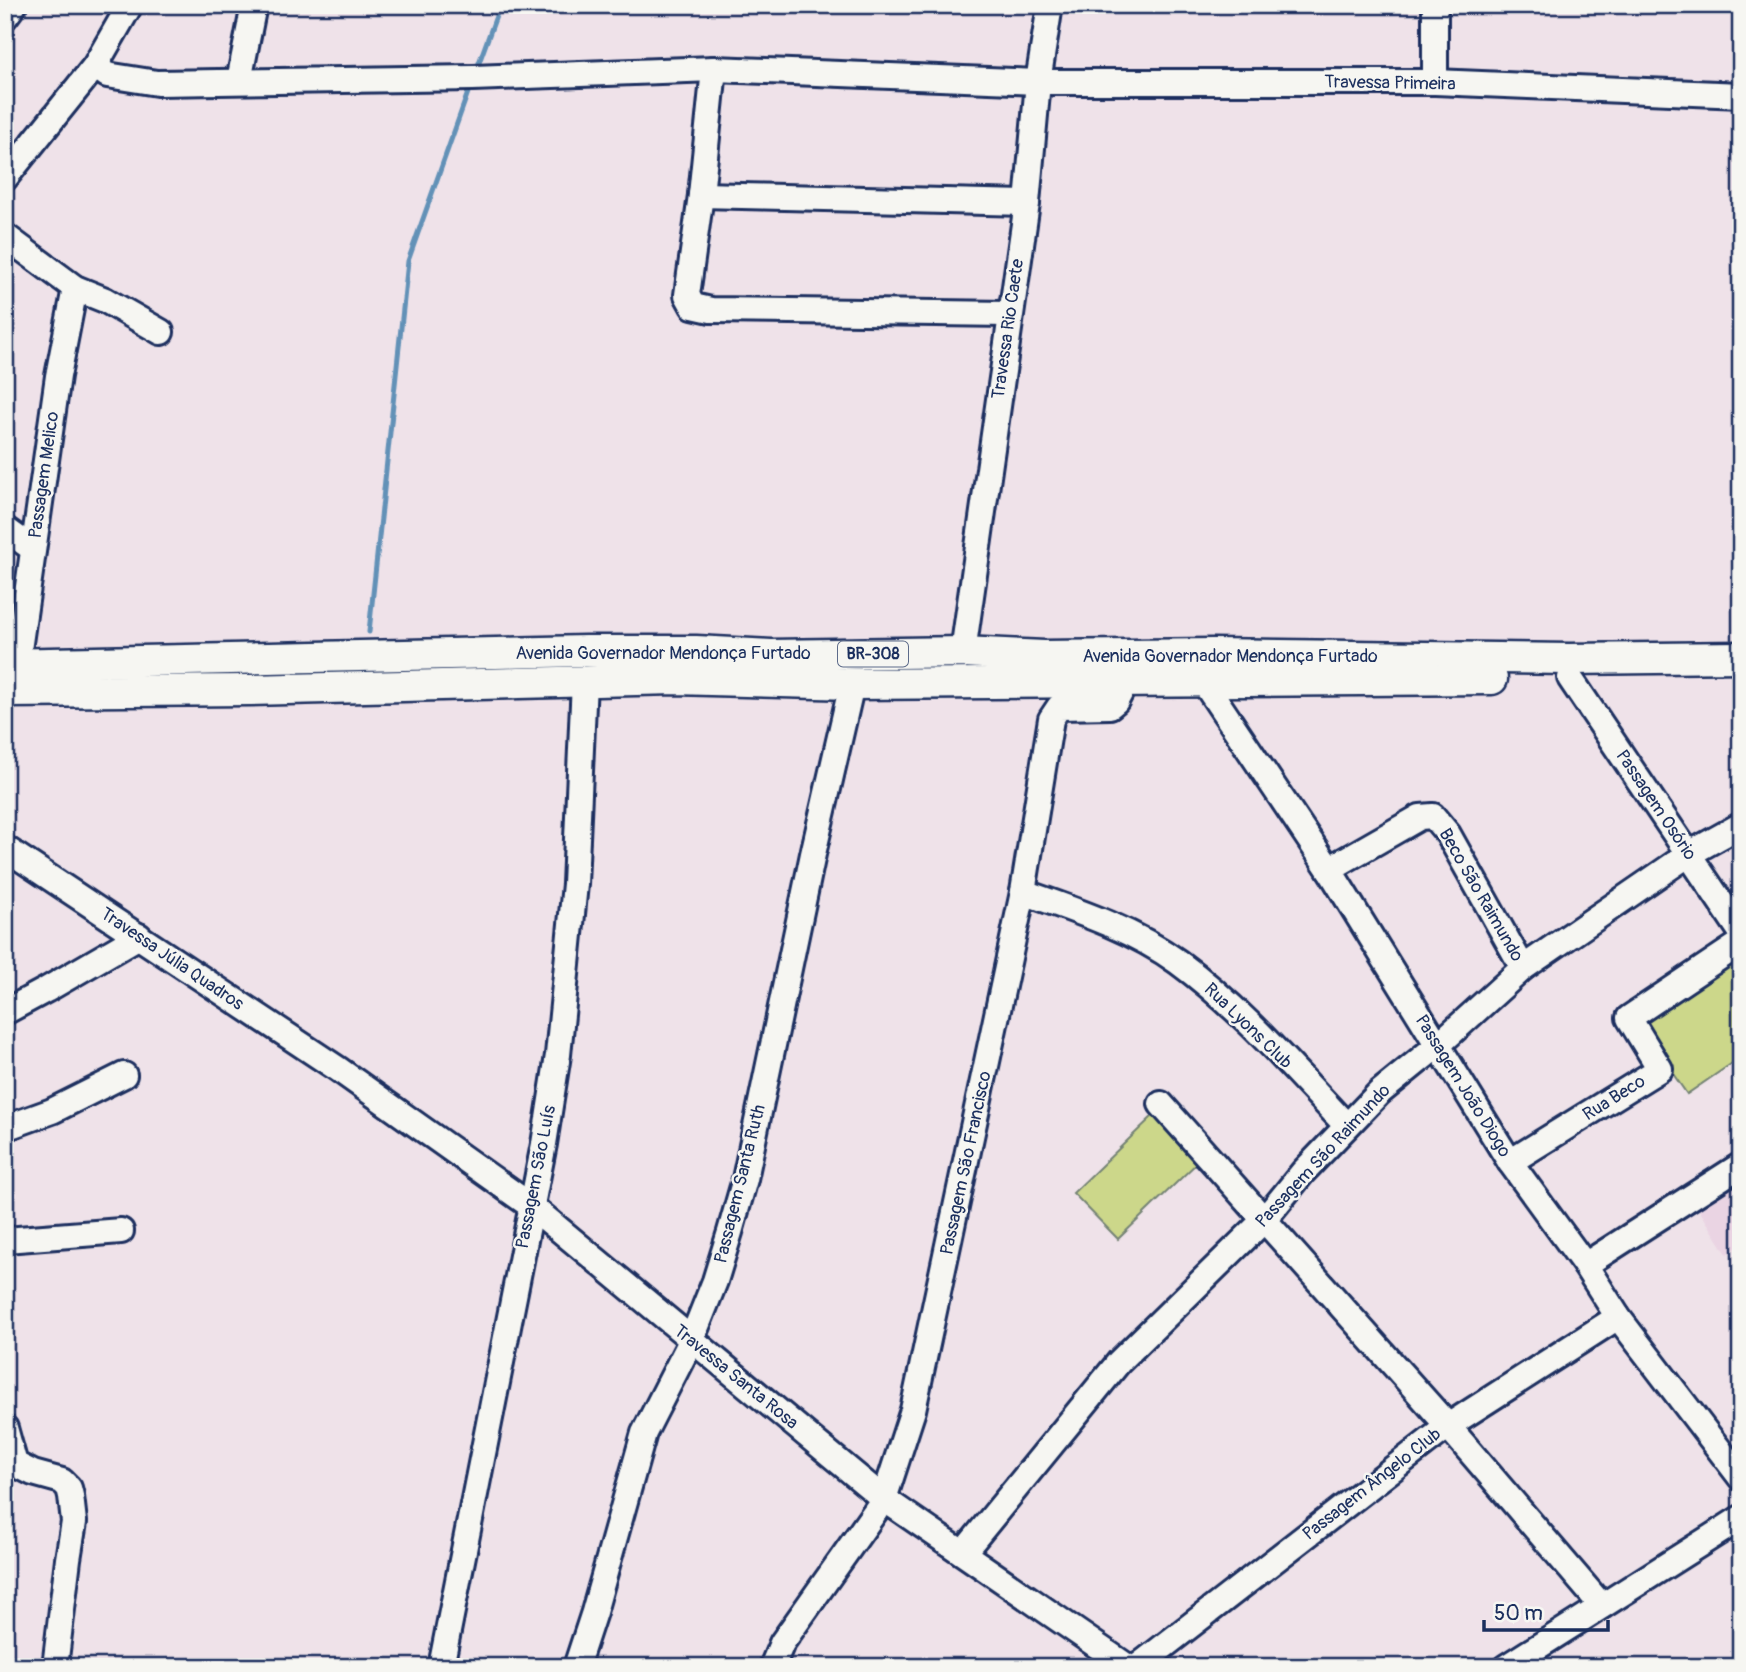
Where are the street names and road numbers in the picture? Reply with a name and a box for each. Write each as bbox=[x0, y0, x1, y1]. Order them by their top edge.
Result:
street label: Travessa Primeira bbox=[1324, 70, 1456, 96]
street label: Travessa Rio Caete bbox=[987, 257, 1029, 401]
street label: Passagem Melico bbox=[24, 410, 64, 540]
street label: Avenida Governador Mendonça Furtado bbox=[515, 642, 811, 665]
road number: BR-308 bbox=[838, 642, 908, 666]
street label: Avenida Governador Mendonça Furtado bbox=[1082, 645, 1378, 668]
street label: Passagem Osório bbox=[1611, 745, 1702, 865]
street label: Beco São Raimundo bbox=[1434, 824, 1529, 966]
street label: Travessa Júlia Quadros bbox=[96, 902, 248, 1016]
street label: Rua Lyons Club bbox=[1199, 978, 1297, 1074]
street label: Passagem João Diogo bbox=[1410, 1010, 1516, 1162]
street label: Passagem São Francisco bbox=[935, 1069, 997, 1257]
street label: Rua Beco bbox=[1578, 1070, 1650, 1126]
street label: Passagem São Raimundo bbox=[1250, 1079, 1396, 1233]
street label: Passagem Santa Ruth bbox=[709, 1102, 771, 1266]
street label: Passagem São Luís bbox=[511, 1103, 561, 1251]
street label: Travessa Santa Rosa bbox=[669, 1320, 803, 1434]
street label: Passagem Ângelo Club bbox=[1298, 1423, 1446, 1545]

